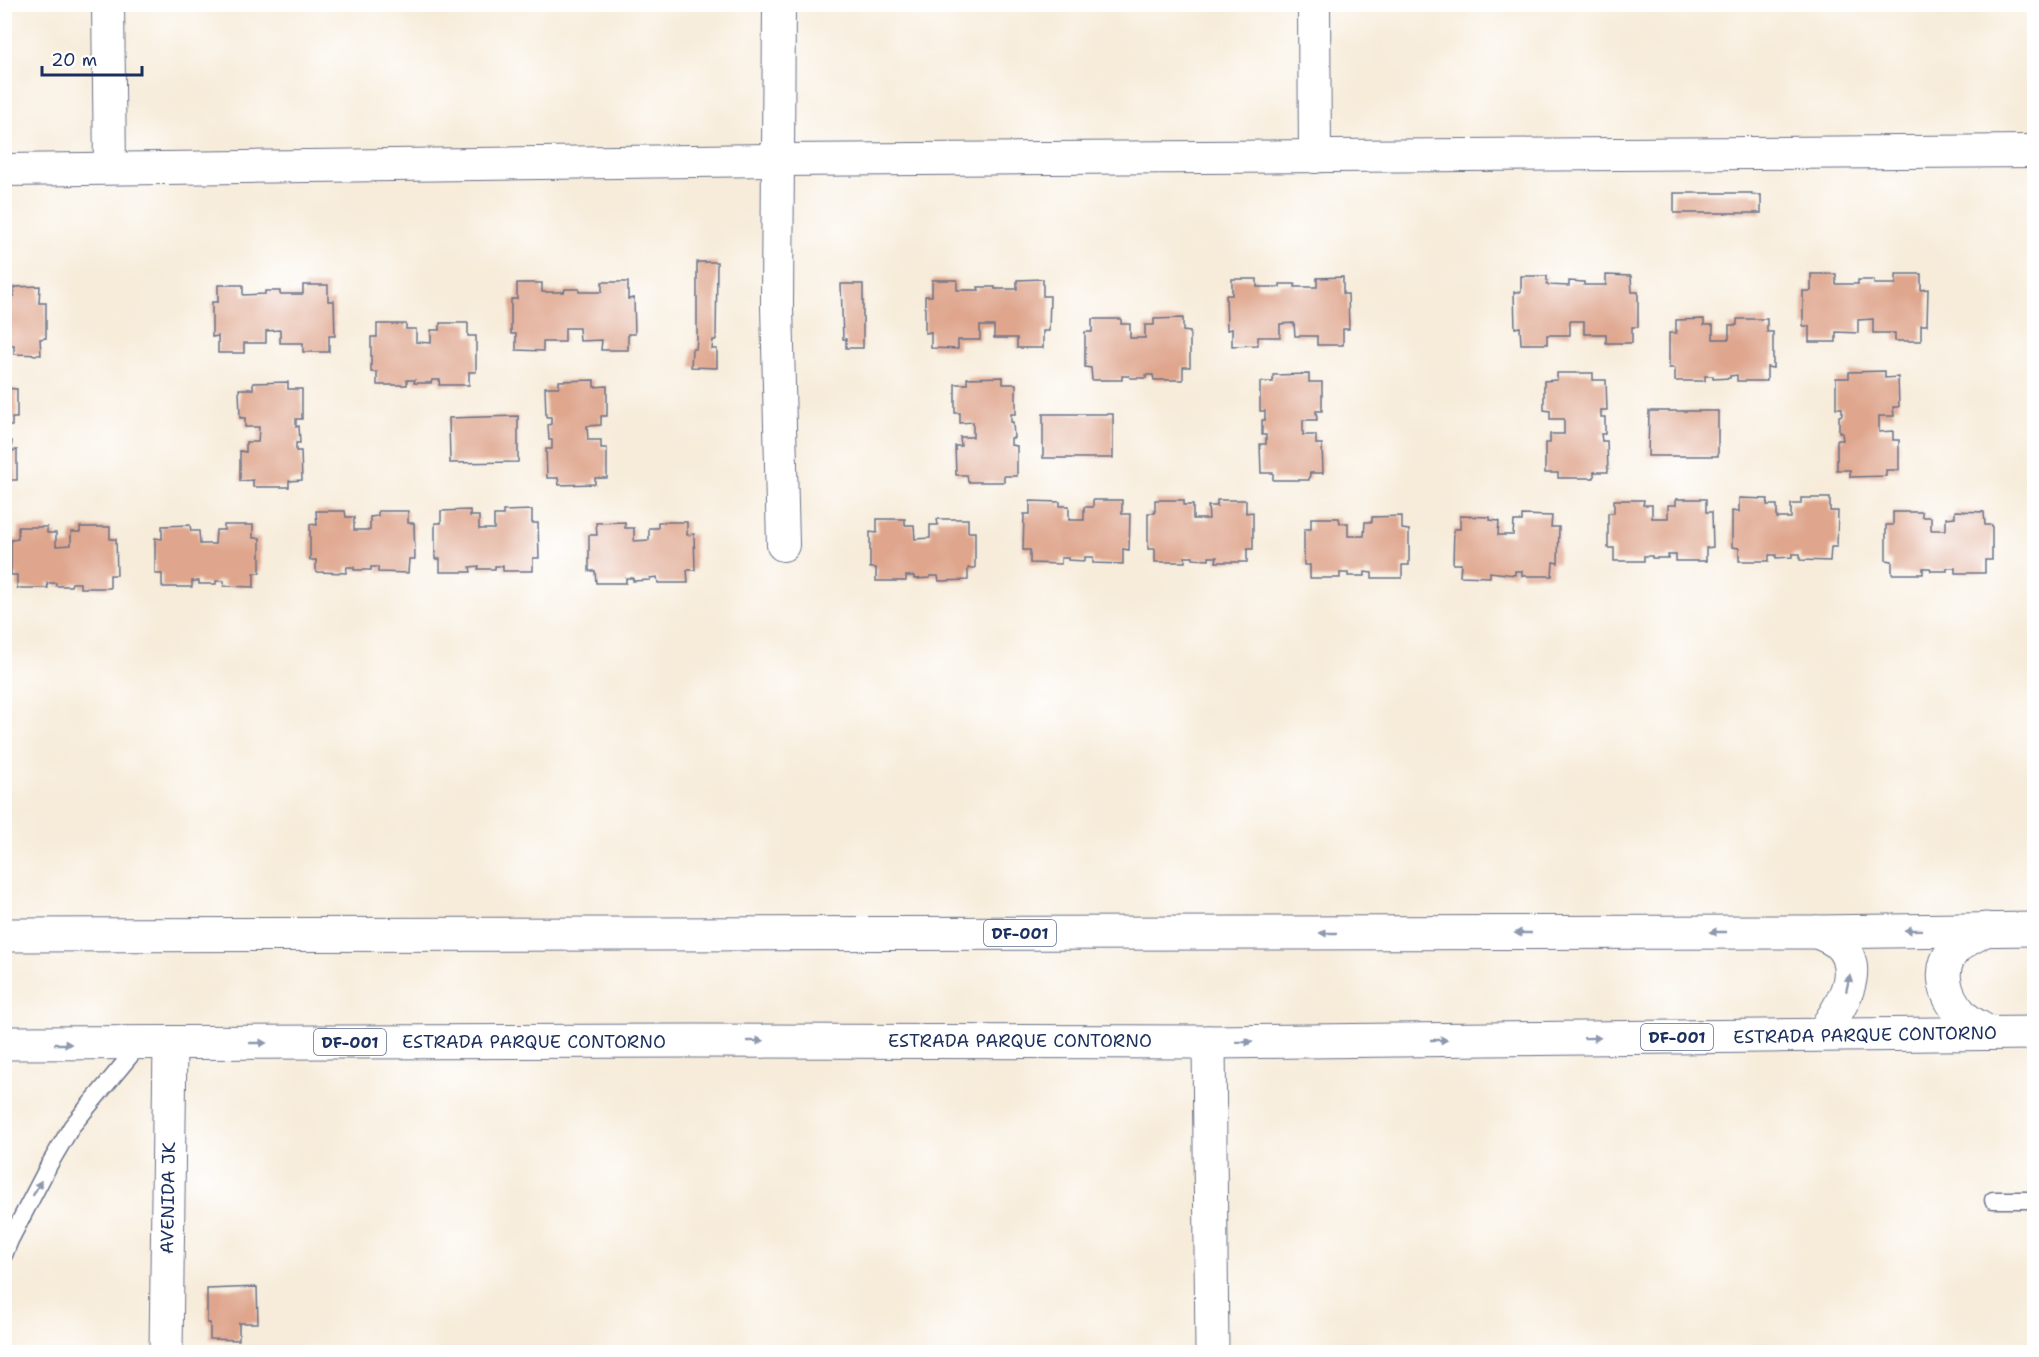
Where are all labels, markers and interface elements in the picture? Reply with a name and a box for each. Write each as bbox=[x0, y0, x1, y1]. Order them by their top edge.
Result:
scale bar bbox=[42, 39, 142, 77]
text: 20 m bbox=[51, 48, 97, 72]
road number: DF-001 bbox=[984, 920, 1056, 946]
one-way arrow bbox=[1904, 926, 1923, 935]
one-way arrow bbox=[1709, 927, 1728, 937]
one-way arrow bbox=[1319, 928, 1338, 938]
one-way arrow bbox=[1514, 928, 1533, 938]
one-way arrow bbox=[1844, 973, 1853, 992]
street label: ESTRADA PARQUE CONTORNO bbox=[1733, 1021, 1997, 1049]
road number: DF-001 bbox=[1641, 1024, 1713, 1050]
road number: DF-001 bbox=[314, 1029, 386, 1055]
street label: ESTRADA PARQUE CONTORNO bbox=[888, 1029, 1152, 1053]
street label: ESTRADA PARQUE CONTORNO bbox=[402, 1030, 666, 1054]
one-way arrow bbox=[1582, 1034, 1601, 1043]
one-way arrow bbox=[1429, 1035, 1448, 1045]
one-way arrow bbox=[745, 1036, 764, 1046]
one-way arrow bbox=[1234, 1037, 1253, 1046]
one-way arrow bbox=[248, 1038, 267, 1048]
one-way arrow bbox=[53, 1039, 72, 1049]
street label: AVENIDA JK bbox=[155, 1141, 181, 1254]
one-way arrow bbox=[32, 1179, 42, 1196]

